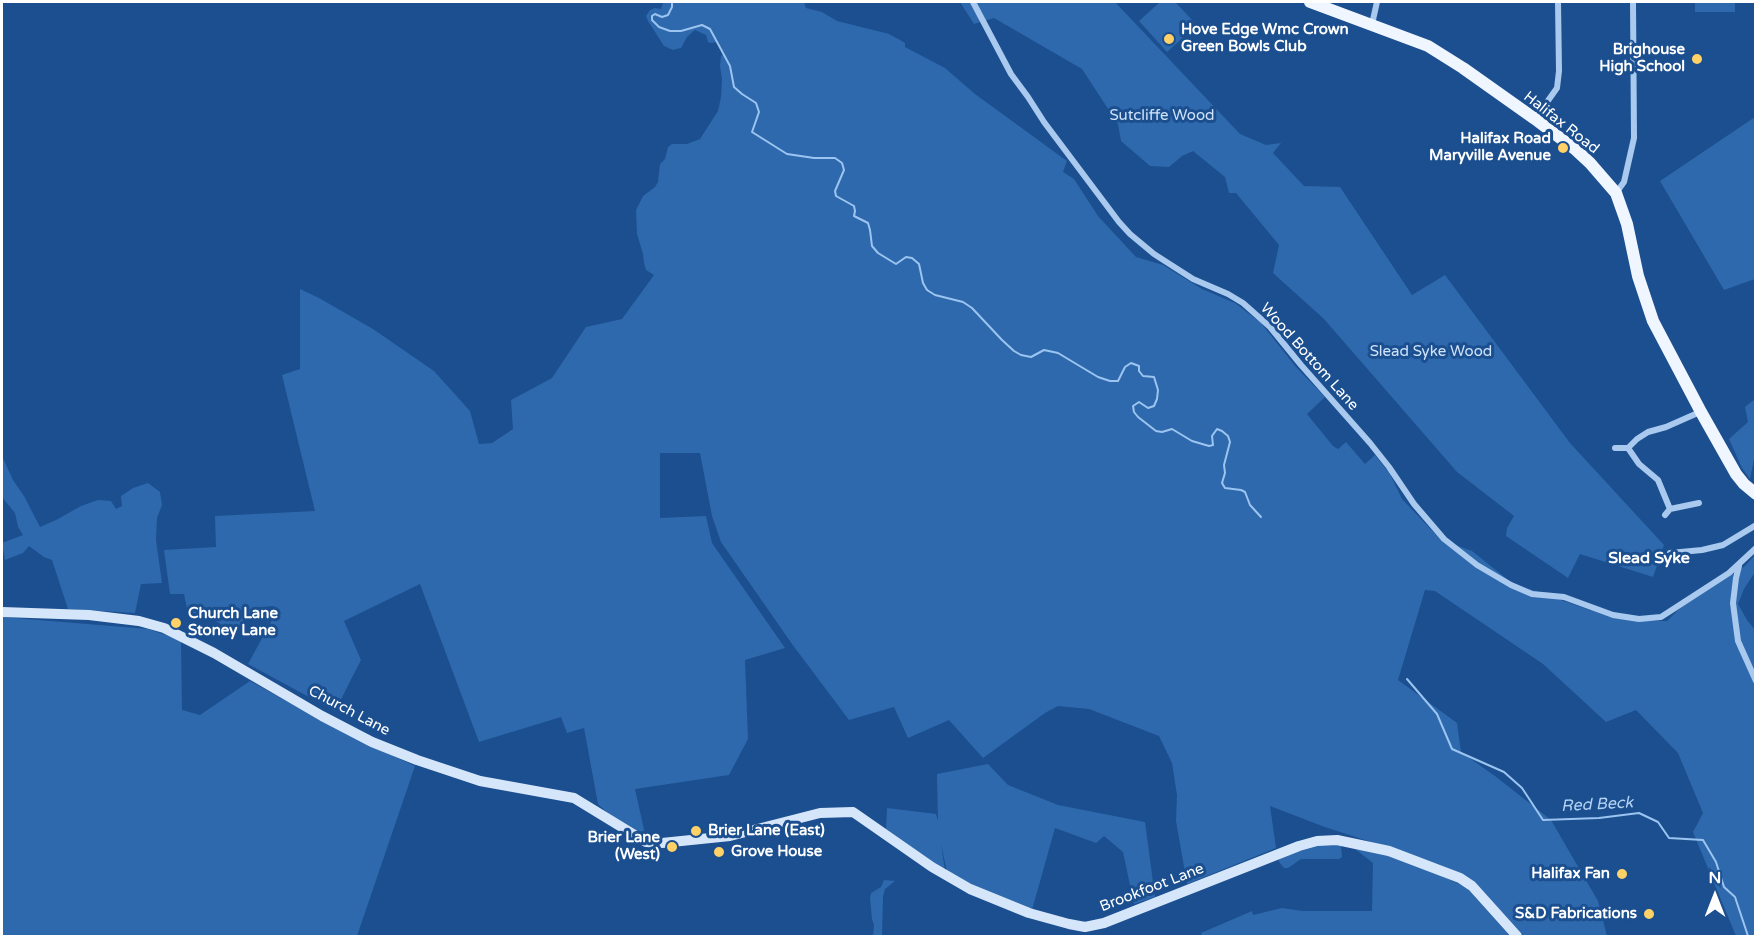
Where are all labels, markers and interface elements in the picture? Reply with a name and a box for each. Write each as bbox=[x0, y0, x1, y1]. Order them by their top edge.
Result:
place label: Hove Edge Wmc Crown Green Bowls Club bbox=[1181, 21, 1349, 56]
marker: Hove Edge Wmc Crown Green Bowls Club bbox=[1162, 32, 1176, 46]
place label: Brighouse High School bbox=[1599, 41, 1685, 76]
marker: Brighouse High School bbox=[1690, 52, 1704, 66]
street label: Halifax Road bbox=[1520, 88, 1602, 158]
park label: Sutcliffe Wood bbox=[1109, 107, 1215, 125]
place label: Halifax Road Maryville Avenue bbox=[1429, 130, 1551, 165]
marker: Halifax Road Maryville Avenue bbox=[1556, 141, 1570, 155]
street label: Wood Bottom Lane bbox=[1256, 300, 1362, 414]
park label: Slead Syke Wood bbox=[1370, 343, 1492, 361]
district label: Slead Syke bbox=[1608, 549, 1690, 569]
place label: Church Lane Stoney Lane bbox=[188, 605, 278, 640]
marker: Church Lane Stoney Lane bbox=[169, 616, 183, 630]
street label: Church Lane bbox=[305, 682, 393, 740]
water label: Red Beck bbox=[1561, 794, 1633, 816]
place label: Brier Lane (East) bbox=[708, 822, 825, 840]
marker: Brier Lane (East) bbox=[689, 824, 703, 838]
place label: Brier Lane (West) bbox=[587, 829, 660, 864]
marker: Brier Lane (West) bbox=[665, 840, 679, 854]
place label: Grove House bbox=[731, 843, 822, 861]
marker: Grove House bbox=[712, 845, 726, 859]
street label: Brookfoot Lane bbox=[1097, 860, 1207, 916]
place label: Halifax Fan bbox=[1531, 865, 1610, 883]
north arrow bbox=[1685, 866, 1745, 926]
marker: Halifax Fan bbox=[1615, 867, 1629, 881]
text: N bbox=[1709, 868, 1721, 888]
place label: S&D Fabrications bbox=[1515, 905, 1637, 923]
marker: S&D Fabrications bbox=[1642, 907, 1656, 921]

